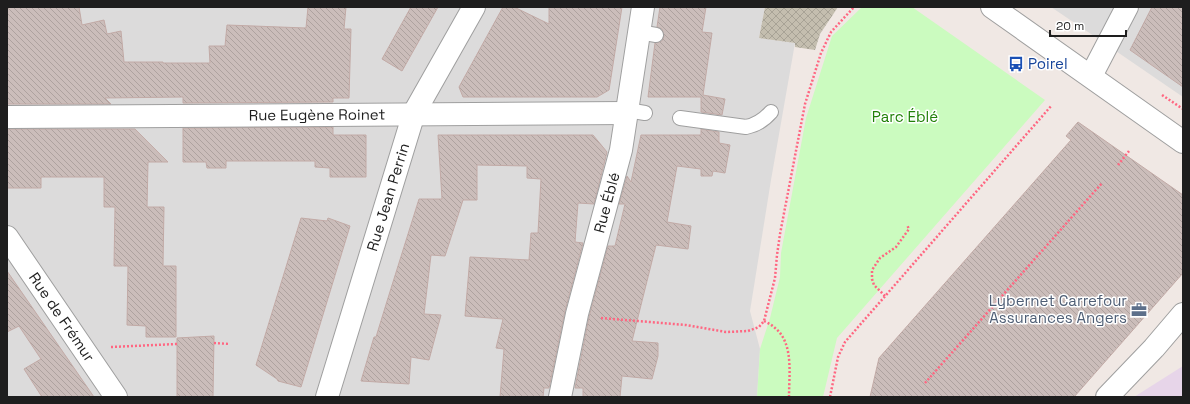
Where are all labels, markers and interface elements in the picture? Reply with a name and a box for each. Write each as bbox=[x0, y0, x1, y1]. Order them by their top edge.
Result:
scale bar bbox=[1050, 12, 1126, 38]
text: 20 m bbox=[1056, 18, 1084, 34]
place label: Poirel bbox=[1028, 54, 1068, 73]
bus stop icon: Poirel bbox=[1007, 55, 1025, 73]
street label: Rue Eugène Roinet bbox=[249, 105, 385, 124]
park label: Parc Éblé bbox=[872, 107, 938, 126]
street label: Rue Jean Perrin bbox=[362, 141, 413, 254]
street label: Rue Éblé bbox=[589, 170, 624, 235]
street label: Rue de Frémur bbox=[25, 269, 99, 365]
place label: Lybernet Carrefour Assurances Angers bbox=[989, 291, 1127, 327]
office icon: Lybernet Carrefour Assurances Angers bbox=[1130, 301, 1148, 319]

